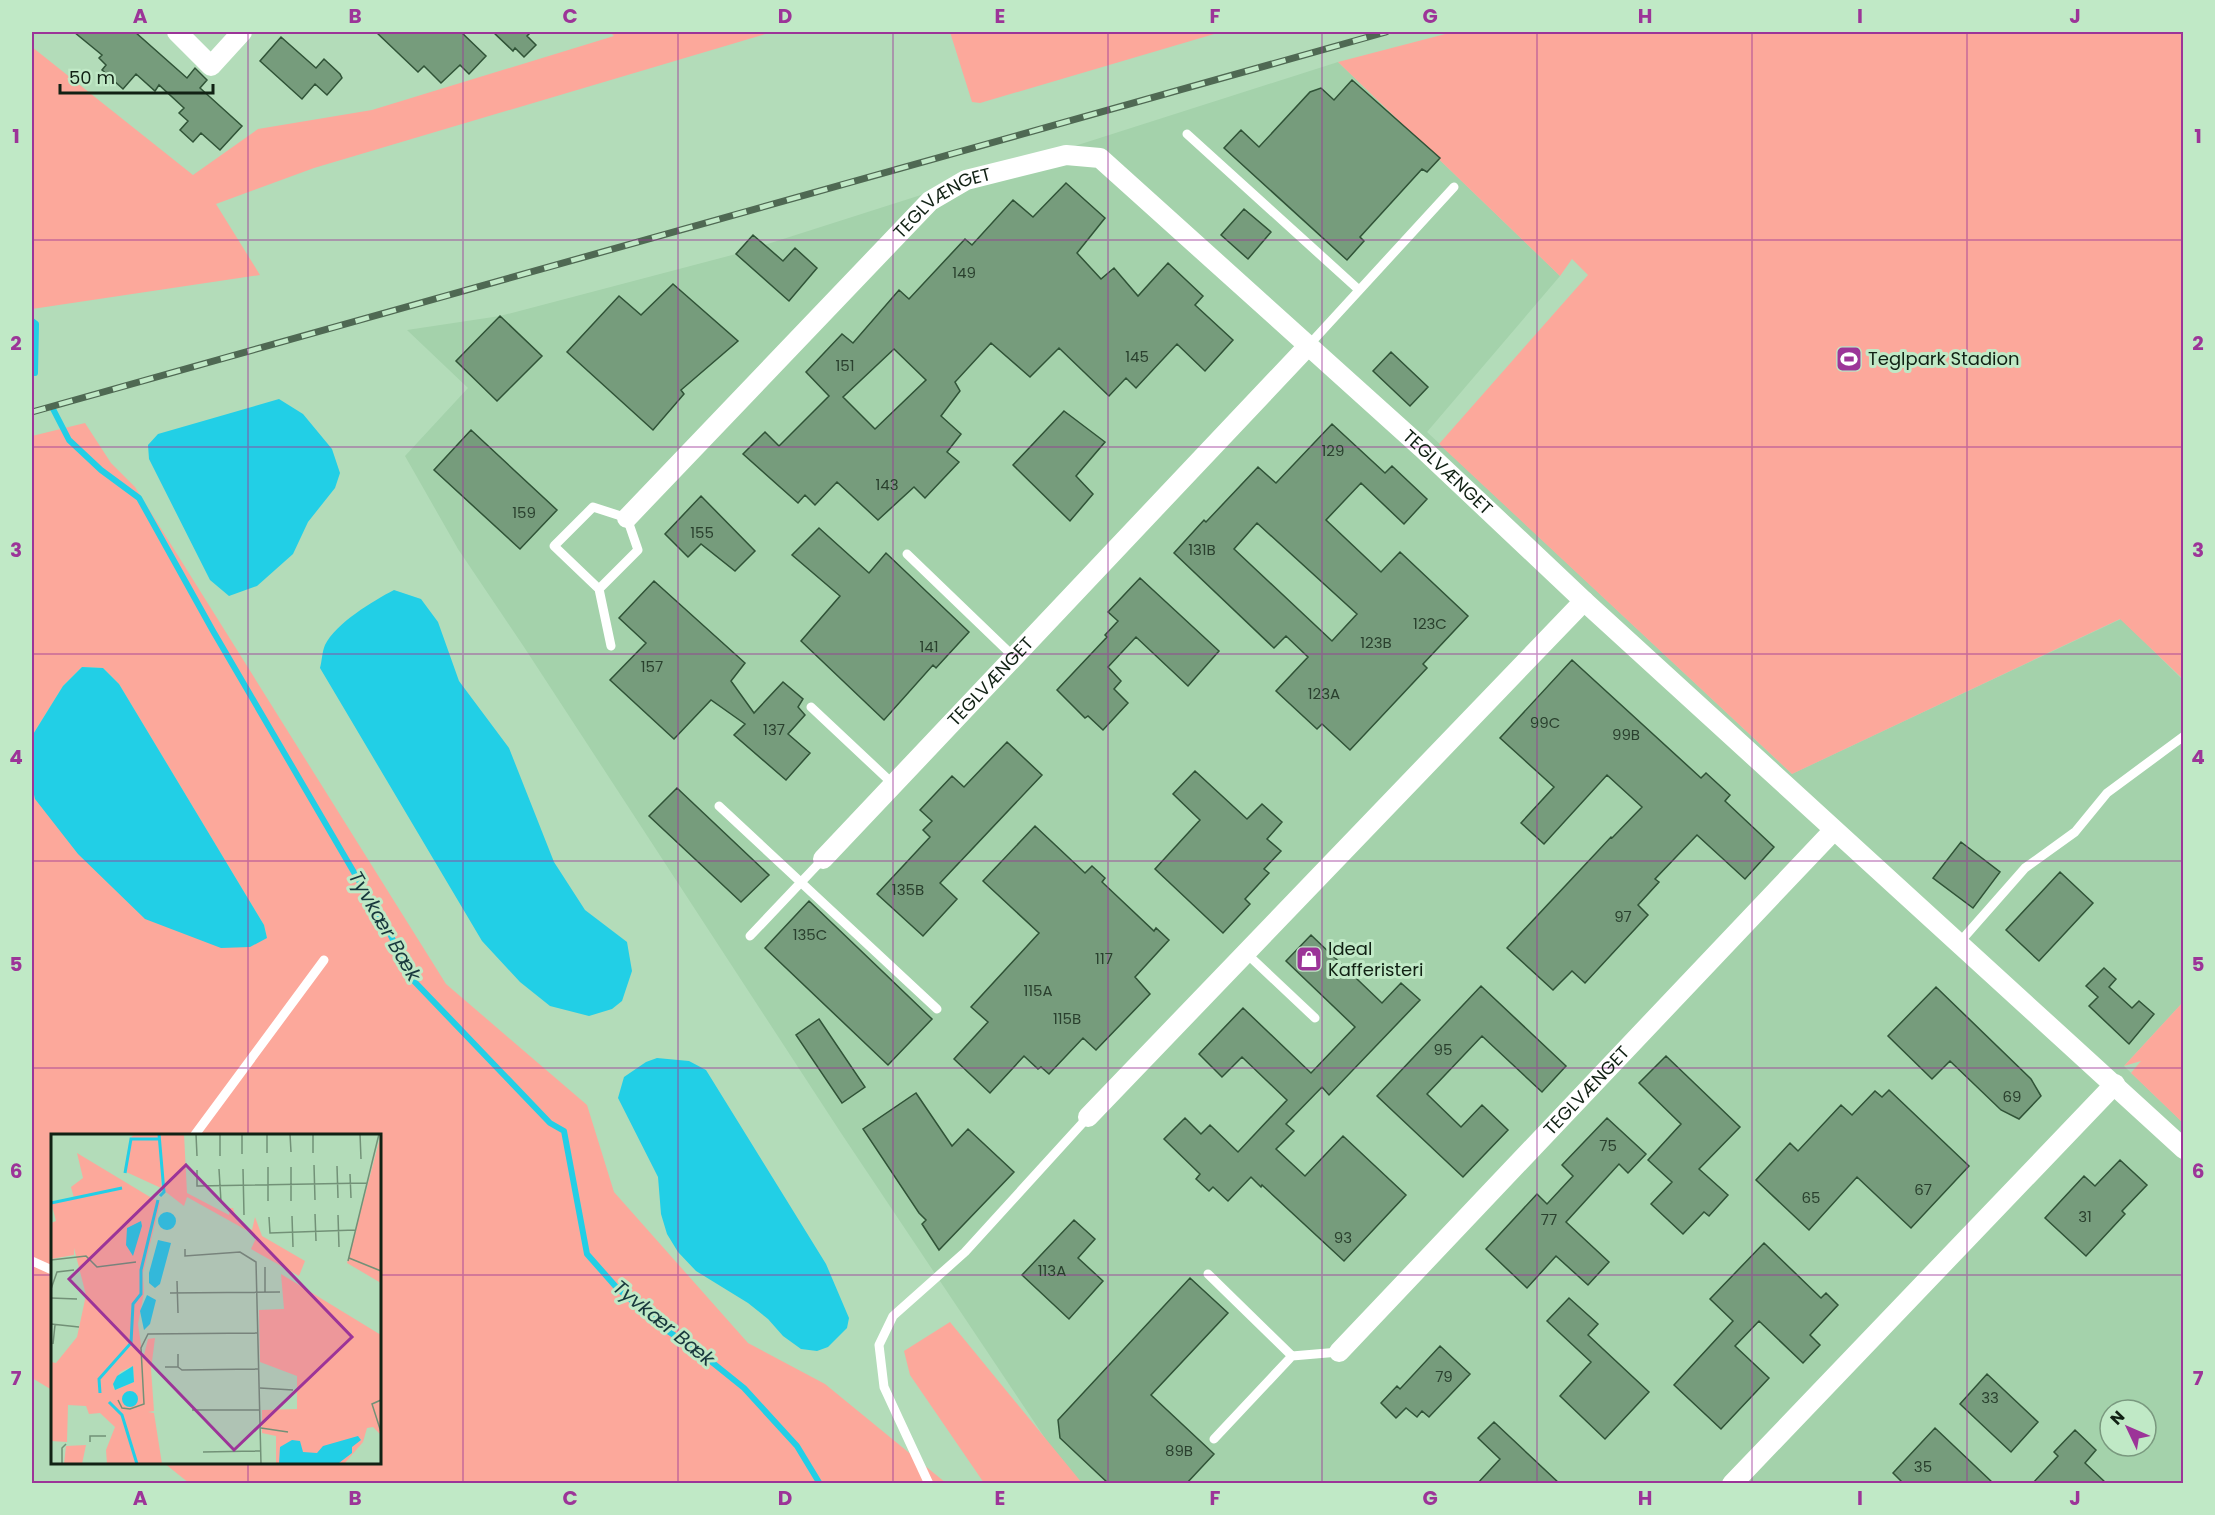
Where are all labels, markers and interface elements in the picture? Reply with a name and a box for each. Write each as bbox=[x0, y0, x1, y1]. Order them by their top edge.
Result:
text: A bbox=[133, 2, 148, 30]
text: B bbox=[348, 2, 362, 30]
text: C bbox=[562, 2, 578, 30]
text: D bbox=[778, 2, 792, 30]
text: E bbox=[995, 2, 1005, 30]
text: F bbox=[1210, 2, 1221, 30]
text: G bbox=[1422, 2, 1438, 30]
text: H bbox=[1638, 2, 1652, 30]
text: I bbox=[1857, 2, 1863, 30]
text: J bbox=[2069, 2, 2081, 30]
scale bar bbox=[60, 57, 213, 95]
text: 50 m bbox=[69, 65, 115, 90]
text: 1 bbox=[12, 122, 20, 150]
text: 1 bbox=[2194, 122, 2202, 150]
street label: TEGLVÆNGET bbox=[887, 161, 994, 244]
house number: 149 bbox=[952, 262, 976, 283]
text: 2 bbox=[10, 329, 22, 357]
text: 2 bbox=[2192, 329, 2204, 357]
sports icon: Teglpark Stadion bbox=[1834, 344, 1864, 374]
house number: 145 bbox=[1125, 346, 1149, 367]
place label: Teglpark Stadion bbox=[1868, 346, 2020, 371]
house number: 151 bbox=[835, 355, 855, 376]
street label: TEGLVÆNGET bbox=[1398, 424, 1498, 521]
house number: 129 bbox=[1322, 440, 1344, 461]
house number: 143 bbox=[875, 474, 899, 495]
house number: 159 bbox=[512, 502, 536, 523]
house number: 155 bbox=[690, 522, 714, 543]
text: 3 bbox=[10, 536, 22, 564]
text: 3 bbox=[2192, 536, 2204, 564]
house number: 131B bbox=[1188, 539, 1216, 560]
house number: 123C bbox=[1413, 613, 1447, 634]
street label: TEGLVÆNGET bbox=[942, 631, 1039, 732]
house number: 123B bbox=[1360, 632, 1392, 653]
house number: 141 bbox=[919, 636, 939, 657]
house number: 157 bbox=[641, 656, 663, 677]
house number: 123A bbox=[1308, 683, 1340, 704]
house number: 99C bbox=[1530, 712, 1560, 733]
house number: 137 bbox=[763, 719, 785, 740]
house number: 99B bbox=[1612, 724, 1640, 745]
text: 4 bbox=[9, 743, 23, 771]
text: 4 bbox=[2191, 743, 2205, 771]
water label: Tyvkær Bæk bbox=[342, 866, 429, 988]
house number: 135B bbox=[892, 879, 924, 900]
house number: 97 bbox=[1614, 906, 1632, 927]
house number: 135C bbox=[793, 924, 827, 945]
place label: Ideal Kafferisteri bbox=[1328, 936, 1423, 982]
shop icon: Ideal Kafferisteri bbox=[1294, 944, 1324, 974]
house number: 117 bbox=[1095, 948, 1113, 969]
text: 5 bbox=[10, 950, 23, 978]
text: 5 bbox=[2192, 950, 2205, 978]
house number: 115A bbox=[1023, 980, 1053, 1001]
house number: 115B bbox=[1053, 1008, 1081, 1029]
house number: 95 bbox=[1434, 1039, 1452, 1060]
street label: TEGLVÆNGET bbox=[1538, 1040, 1635, 1141]
house number: 69 bbox=[2003, 1086, 2021, 1107]
inset map bbox=[51, 1134, 381, 1464]
house number: 75 bbox=[1599, 1135, 1617, 1156]
text: 6 bbox=[10, 1157, 22, 1185]
text: 6 bbox=[2192, 1157, 2204, 1185]
house number: 67 bbox=[1914, 1179, 1932, 1200]
house number: 65 bbox=[1802, 1187, 1820, 1208]
house number: 31 bbox=[2078, 1206, 2092, 1227]
house number: 77 bbox=[1541, 1209, 1557, 1230]
house number: 93 bbox=[1334, 1227, 1352, 1248]
house number: 113A bbox=[1038, 1260, 1066, 1281]
water label: Tyvkær Bæk bbox=[607, 1273, 722, 1374]
text: 7 bbox=[11, 1364, 22, 1392]
text: 7 bbox=[2193, 1364, 2204, 1392]
house number: 79 bbox=[1435, 1366, 1453, 1387]
house number: 33 bbox=[1981, 1387, 1999, 1408]
north arrow bbox=[2098, 1398, 2158, 1458]
text: N bbox=[2105, 1406, 2130, 1430]
house number: 89B bbox=[1165, 1440, 1193, 1461]
house number: 35 bbox=[1914, 1456, 1932, 1477]
text: A bbox=[133, 1484, 148, 1512]
text: B bbox=[348, 1484, 362, 1512]
text: C bbox=[562, 1484, 578, 1512]
text: D bbox=[778, 1484, 792, 1512]
text: E bbox=[995, 1484, 1005, 1512]
text: F bbox=[1210, 1484, 1221, 1512]
text: G bbox=[1422, 1484, 1438, 1512]
text: H bbox=[1638, 1484, 1652, 1512]
text: I bbox=[1857, 1484, 1863, 1512]
text: J bbox=[2069, 1484, 2081, 1512]

